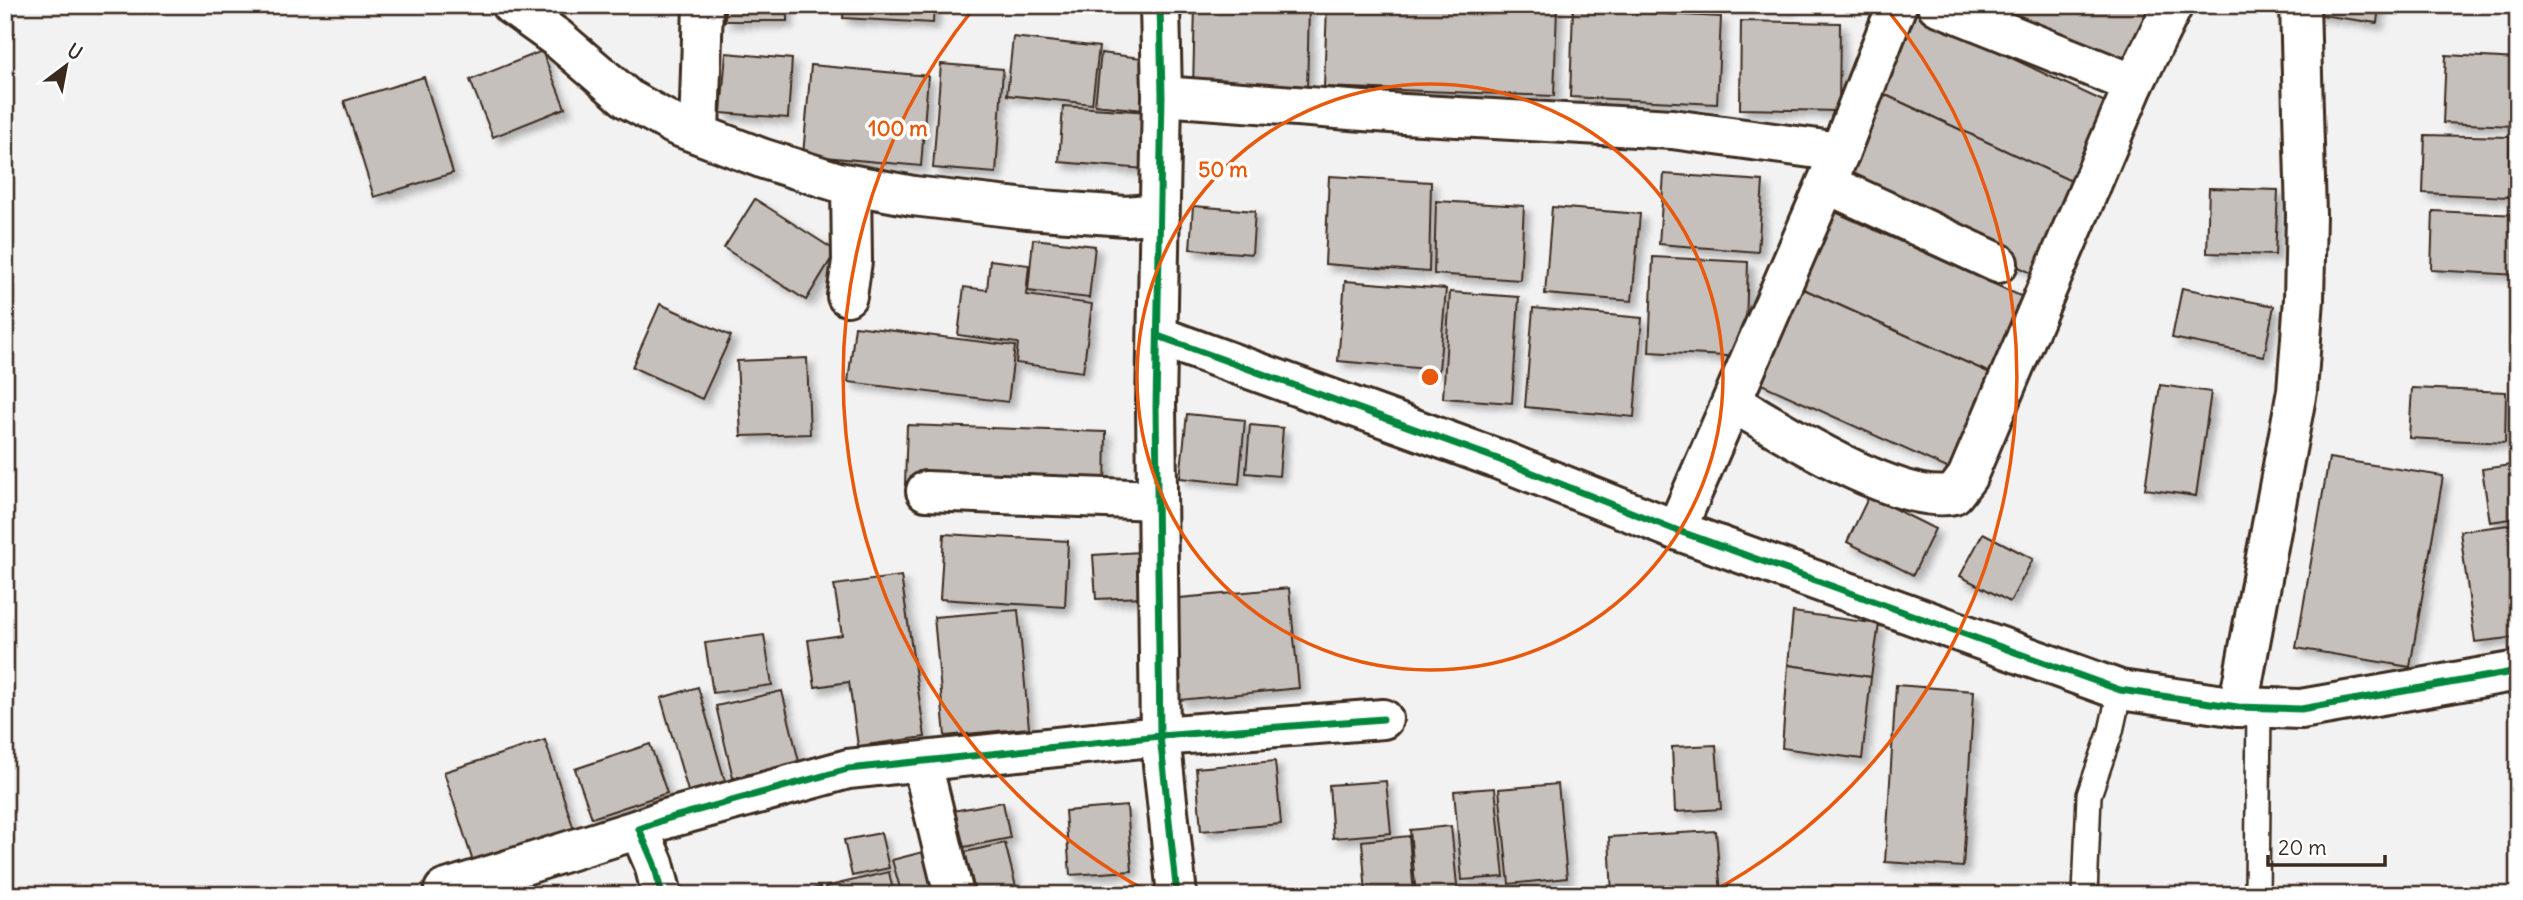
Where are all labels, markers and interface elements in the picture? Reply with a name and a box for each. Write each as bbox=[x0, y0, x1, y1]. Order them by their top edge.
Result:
north arrow bbox=[32, 32, 102, 102]
text: U bbox=[63, 38, 87, 65]
text: 100 m bbox=[868, 115, 928, 142]
text: 50 m bbox=[1198, 156, 1248, 183]
centre of rings bbox=[1418, 365, 1442, 389]
scale bar bbox=[2268, 823, 2385, 867]
text: 20 m bbox=[2278, 834, 2327, 861]

